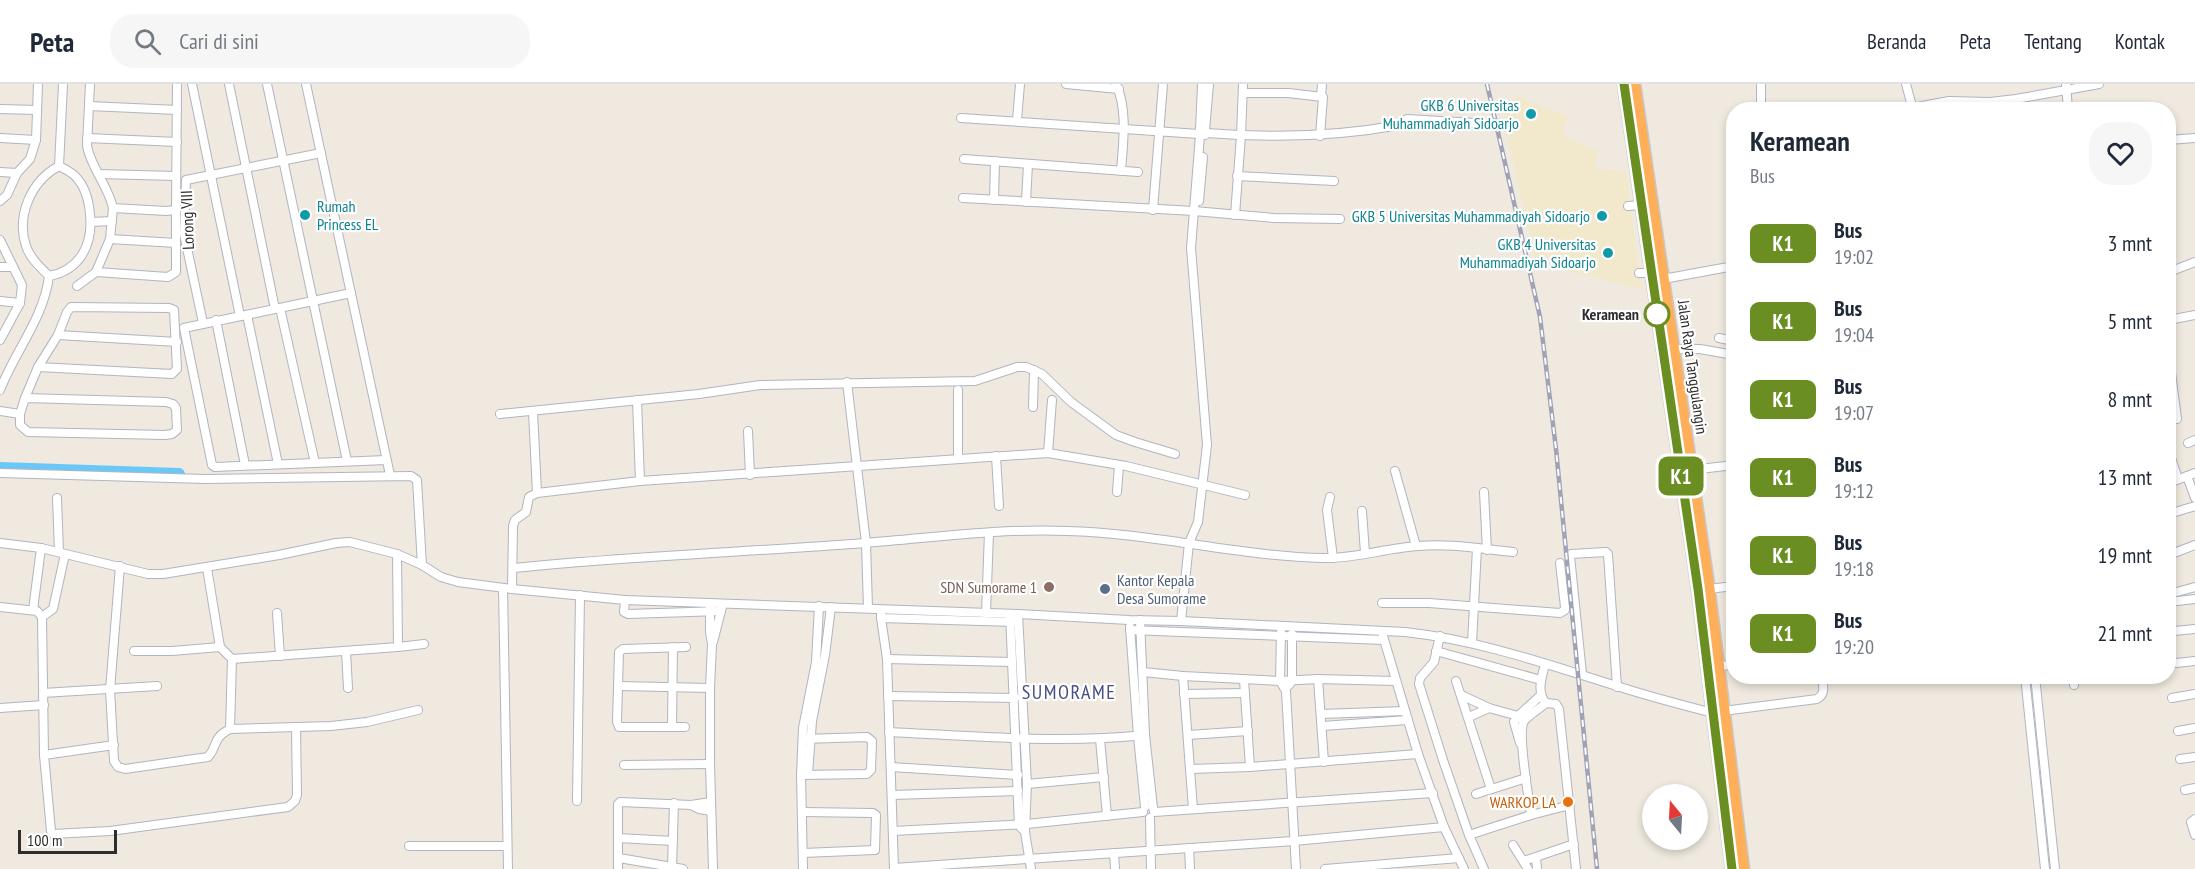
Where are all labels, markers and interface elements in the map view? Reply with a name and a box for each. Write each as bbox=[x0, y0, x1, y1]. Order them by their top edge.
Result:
search box bbox=[110, 14, 530, 68]
text: Peta bbox=[30, 23, 74, 60]
icon: search bbox=[131, 25, 164, 58]
text: Cari di sini bbox=[179, 27, 259, 55]
text: Beranda bbox=[1867, 28, 1927, 55]
text: Peta bbox=[1960, 28, 1991, 55]
text: Tentang bbox=[2024, 28, 2082, 55]
text: Kontak bbox=[2115, 28, 2165, 55]
place label: GKB 6 Universitas Muhammadiyah Sidoarjo bbox=[1383, 95, 1519, 133]
marker: GKB 6 Universitas Muhammadiyah Sidoarjo bbox=[1524, 107, 1538, 121]
text: Keramean bbox=[1750, 122, 1850, 159]
button: heart bbox=[2089, 122, 2152, 185]
text: Bus bbox=[1750, 163, 1775, 189]
street label: Lorong VIII bbox=[176, 190, 198, 250]
place label: Rumah Princess EL bbox=[317, 196, 379, 234]
place label: GKB 5 Universitas Muhammadiyah Sidoarjo bbox=[1352, 206, 1590, 226]
marker: Rumah Princess EL bbox=[298, 208, 312, 222]
marker: GKB 5 Universitas Muhammadiyah Sidoarjo bbox=[1595, 209, 1609, 223]
text: Bus bbox=[1834, 216, 1862, 244]
text: 3 mnt bbox=[2107, 229, 2152, 257]
text: K1 bbox=[1773, 230, 1793, 257]
place label: GKB 4 Universitas Muhammadiyah Sidoarjo bbox=[1460, 234, 1596, 272]
text: 19:02 bbox=[1834, 244, 1874, 270]
marker: GKB 4 Universitas Muhammadiyah Sidoarjo bbox=[1601, 246, 1615, 260]
text: Bus bbox=[1834, 294, 1862, 322]
street label: Jalan Raya Tanggulangin bbox=[1674, 298, 1712, 435]
marker: Keramean bbox=[1644, 301, 1670, 327]
place label: Keramean bbox=[1582, 304, 1639, 324]
text: 5 mnt bbox=[2107, 307, 2152, 335]
text: K1 bbox=[1773, 308, 1793, 335]
text: 19:04 bbox=[1834, 322, 1874, 348]
text: Bus bbox=[1834, 372, 1862, 400]
text: 8 mnt bbox=[2107, 385, 2152, 413]
text: K1 bbox=[1773, 386, 1793, 413]
text: 19:07 bbox=[1834, 400, 1874, 426]
text: Bus bbox=[1834, 450, 1862, 478]
line badge: K1 bbox=[1654, 456, 1708, 496]
text: K1 bbox=[1671, 463, 1691, 490]
text: 13 mnt bbox=[2098, 463, 2152, 491]
text: K1 bbox=[1773, 464, 1793, 491]
text: 19:12 bbox=[1834, 478, 1874, 504]
text: Bus bbox=[1834, 528, 1862, 556]
text: 19 mnt bbox=[2098, 541, 2152, 569]
text: K1 bbox=[1773, 542, 1793, 569]
text: 19:18 bbox=[1834, 556, 1874, 582]
place label: Kantor Kepala Desa Sumorame bbox=[1117, 570, 1206, 608]
place label: SDN Sumorame 1 bbox=[940, 577, 1037, 597]
marker: SDN Sumorame 1 bbox=[1042, 580, 1056, 594]
marker: Kantor Kepala Desa Sumorame bbox=[1098, 582, 1112, 596]
text: Bus bbox=[1834, 606, 1862, 634]
text: 21 mnt bbox=[2098, 619, 2152, 647]
text: K1 bbox=[1773, 620, 1793, 647]
text: 19:20 bbox=[1834, 634, 1874, 660]
district label: SUMORAME bbox=[1022, 679, 1116, 705]
north arrow bbox=[1642, 784, 1708, 850]
map controls bbox=[1642, 784, 1708, 850]
place label: WARKOP LA bbox=[1490, 792, 1556, 812]
marker: WARKOP LA bbox=[1561, 795, 1575, 809]
scale bar bbox=[18, 827, 117, 854]
text: 100 m bbox=[27, 830, 62, 850]

